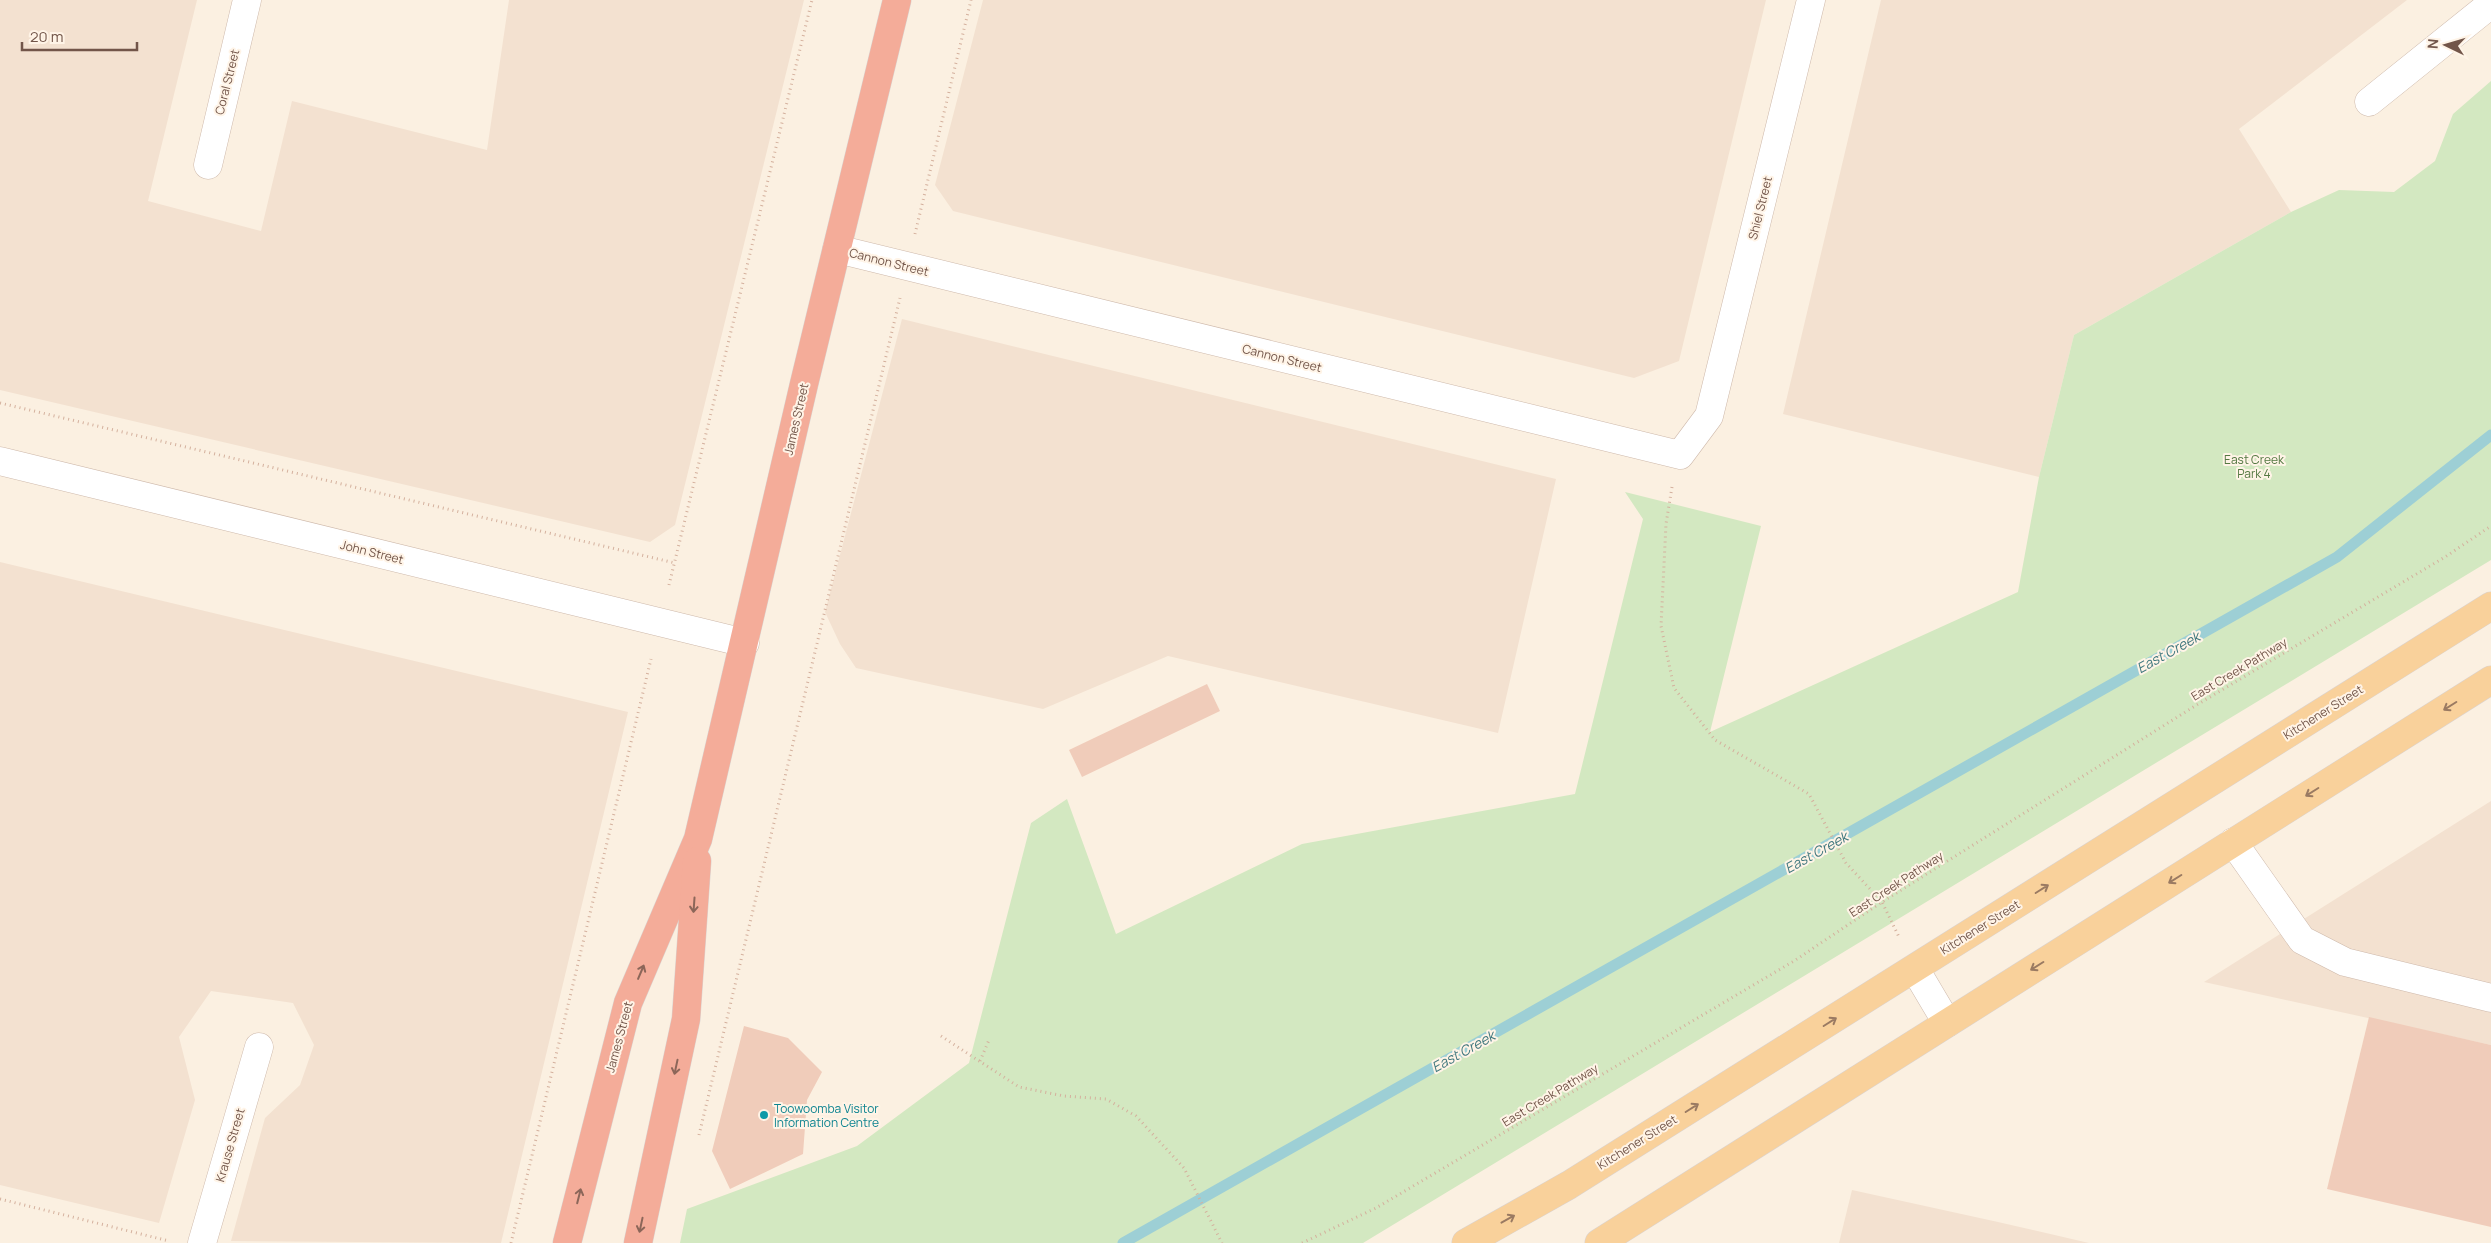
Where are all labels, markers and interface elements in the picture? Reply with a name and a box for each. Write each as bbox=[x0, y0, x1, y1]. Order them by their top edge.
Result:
scale bar bbox=[22, 20, 138, 52]
north arrow bbox=[2421, 20, 2471, 70]
text: 20 m bbox=[30, 26, 63, 47]
text: N bbox=[2423, 38, 2442, 50]
street label: Coral Street bbox=[211, 47, 243, 117]
street label: Shiel Street bbox=[1744, 174, 1776, 241]
street label: Cannon Street bbox=[847, 244, 931, 280]
street label: Cannon Street bbox=[1240, 340, 1324, 376]
street label: James Street bbox=[779, 381, 813, 457]
park label: East Creek Park 4 bbox=[2224, 451, 2285, 482]
street label: John Street bbox=[339, 536, 406, 568]
water label: East Creek bbox=[2133, 626, 2205, 677]
street label: East Creek Pathway bbox=[2188, 633, 2291, 704]
street label: Kitchener Street bbox=[2280, 681, 2366, 743]
one-way arrow bbox=[2443, 701, 2457, 711]
one-way arrow bbox=[2306, 788, 2320, 798]
water label: East Creek bbox=[1781, 826, 1853, 877]
street label: East Creek Pathway bbox=[1846, 847, 1947, 921]
one-way arrow bbox=[2168, 874, 2182, 884]
one-way arrow bbox=[2034, 883, 2048, 893]
street label: Kitchener Street bbox=[1937, 896, 2023, 958]
one-way arrow bbox=[689, 897, 698, 913]
one-way arrow bbox=[2031, 961, 2045, 971]
one-way arrow bbox=[636, 965, 646, 980]
street label: James Street bbox=[601, 999, 637, 1075]
one-way arrow bbox=[1822, 1016, 1836, 1026]
water label: East Creek bbox=[1428, 1025, 1500, 1076]
one-way arrow bbox=[671, 1058, 680, 1074]
street label: East Creek Pathway bbox=[1499, 1059, 1602, 1130]
place label: Toowoomba Visitor Information Centre bbox=[774, 1100, 879, 1131]
one-way arrow bbox=[1685, 1102, 1699, 1113]
street label: Krause Street bbox=[211, 1106, 249, 1184]
marker: Toowoomba Visitor Information Centre bbox=[758, 1109, 770, 1121]
street label: Kitchener Street bbox=[1594, 1111, 1680, 1173]
one-way arrow bbox=[575, 1188, 584, 1204]
one-way arrow bbox=[1501, 1214, 1516, 1224]
one-way arrow bbox=[636, 1217, 646, 1233]

